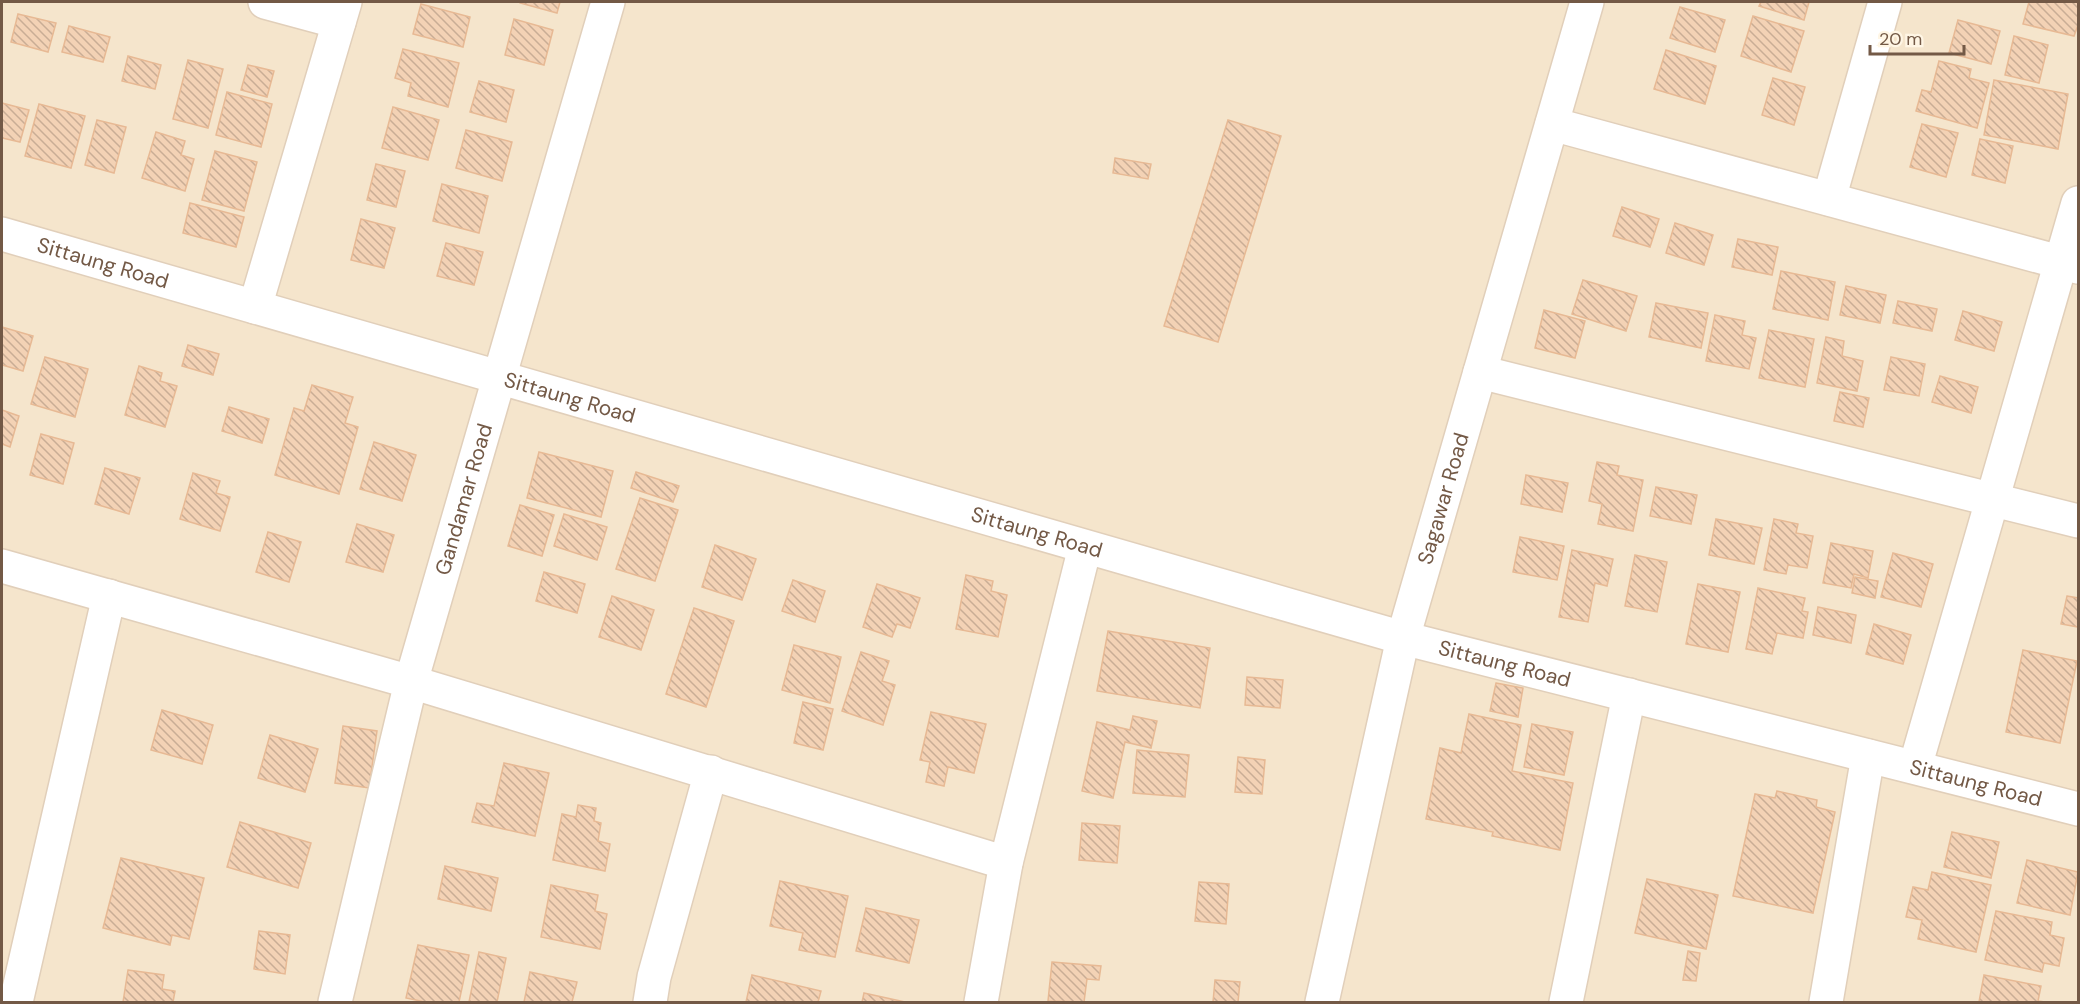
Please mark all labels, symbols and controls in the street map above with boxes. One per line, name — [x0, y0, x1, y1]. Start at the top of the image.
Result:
scale bar — [1870, 18, 1964, 56]
text: 20 m — [1879, 27, 1922, 51]
street label: Sittaung Road — [34, 231, 172, 295]
street label: Sittaung Road — [501, 366, 639, 430]
street label: Gandamar Road — [429, 420, 499, 578]
street label: Sagawar Road — [1411, 429, 1476, 568]
street label: Sittaung Road — [968, 500, 1106, 565]
street label: Sittaung Road — [1436, 634, 1574, 694]
street label: Sittaung Road — [1907, 753, 2045, 813]

